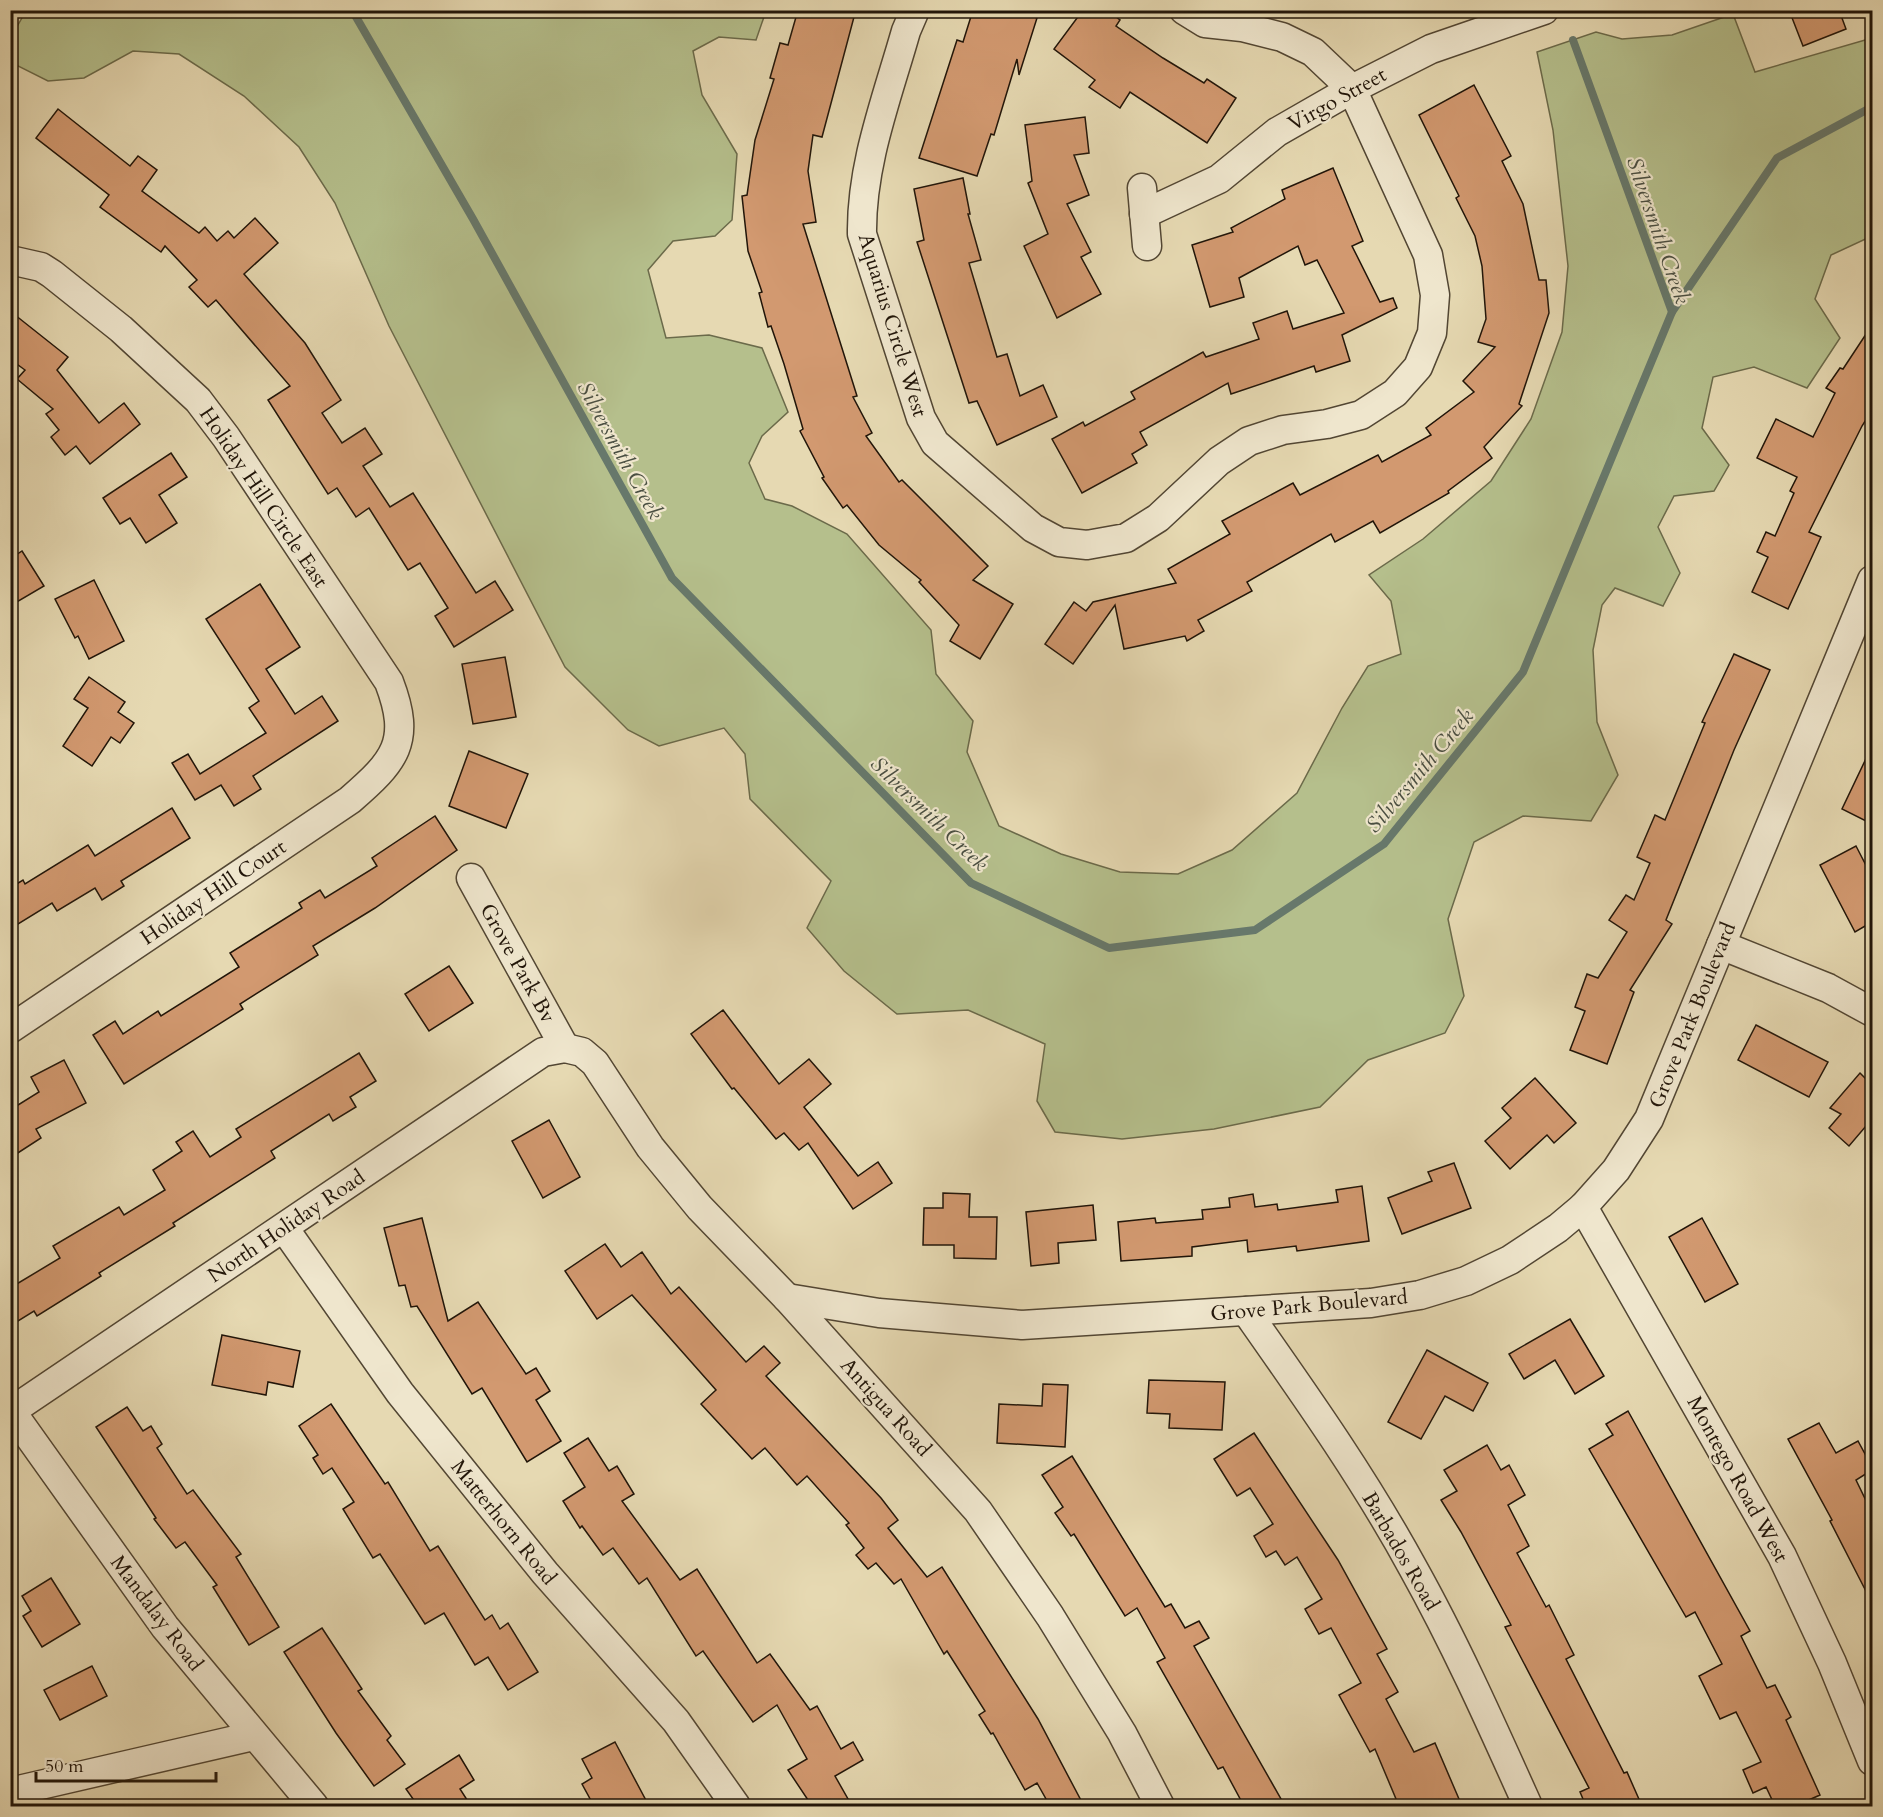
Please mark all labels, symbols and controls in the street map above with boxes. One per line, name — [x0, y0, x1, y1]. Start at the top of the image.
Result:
street label: Virgo Street — [1283, 60, 1392, 138]
water label: Silversmith Creek — [1619, 153, 1697, 308]
street label: Aquarius Circle West — [851, 230, 934, 421]
water label: Silversmith Creek — [570, 376, 671, 525]
street label: Holiday Hill Circle East — [192, 401, 335, 594]
water label: Silversmith Creek — [1359, 702, 1481, 839]
water label: Silversmith Creek — [864, 750, 995, 878]
street label: Holiday Hill Court — [135, 833, 292, 952]
street label: Grove Park Bv — [473, 898, 563, 1028]
street label: Grove Park Boulevard — [1642, 918, 1743, 1112]
street label: North Holiday Road — [202, 1163, 371, 1290]
street label: Grove Park Boulevard — [1209, 1282, 1409, 1329]
street label: Antigua Road — [834, 1352, 938, 1463]
street label: Montego Road West — [1680, 1391, 1796, 1568]
street label: Matterhorn Road — [444, 1454, 563, 1591]
street label: Barbados Road — [1355, 1487, 1446, 1616]
street label: Mandalay Road — [103, 1549, 210, 1677]
scale bar — [36, 1745, 216, 1783]
text: 50 m — [45, 1754, 84, 1779]

